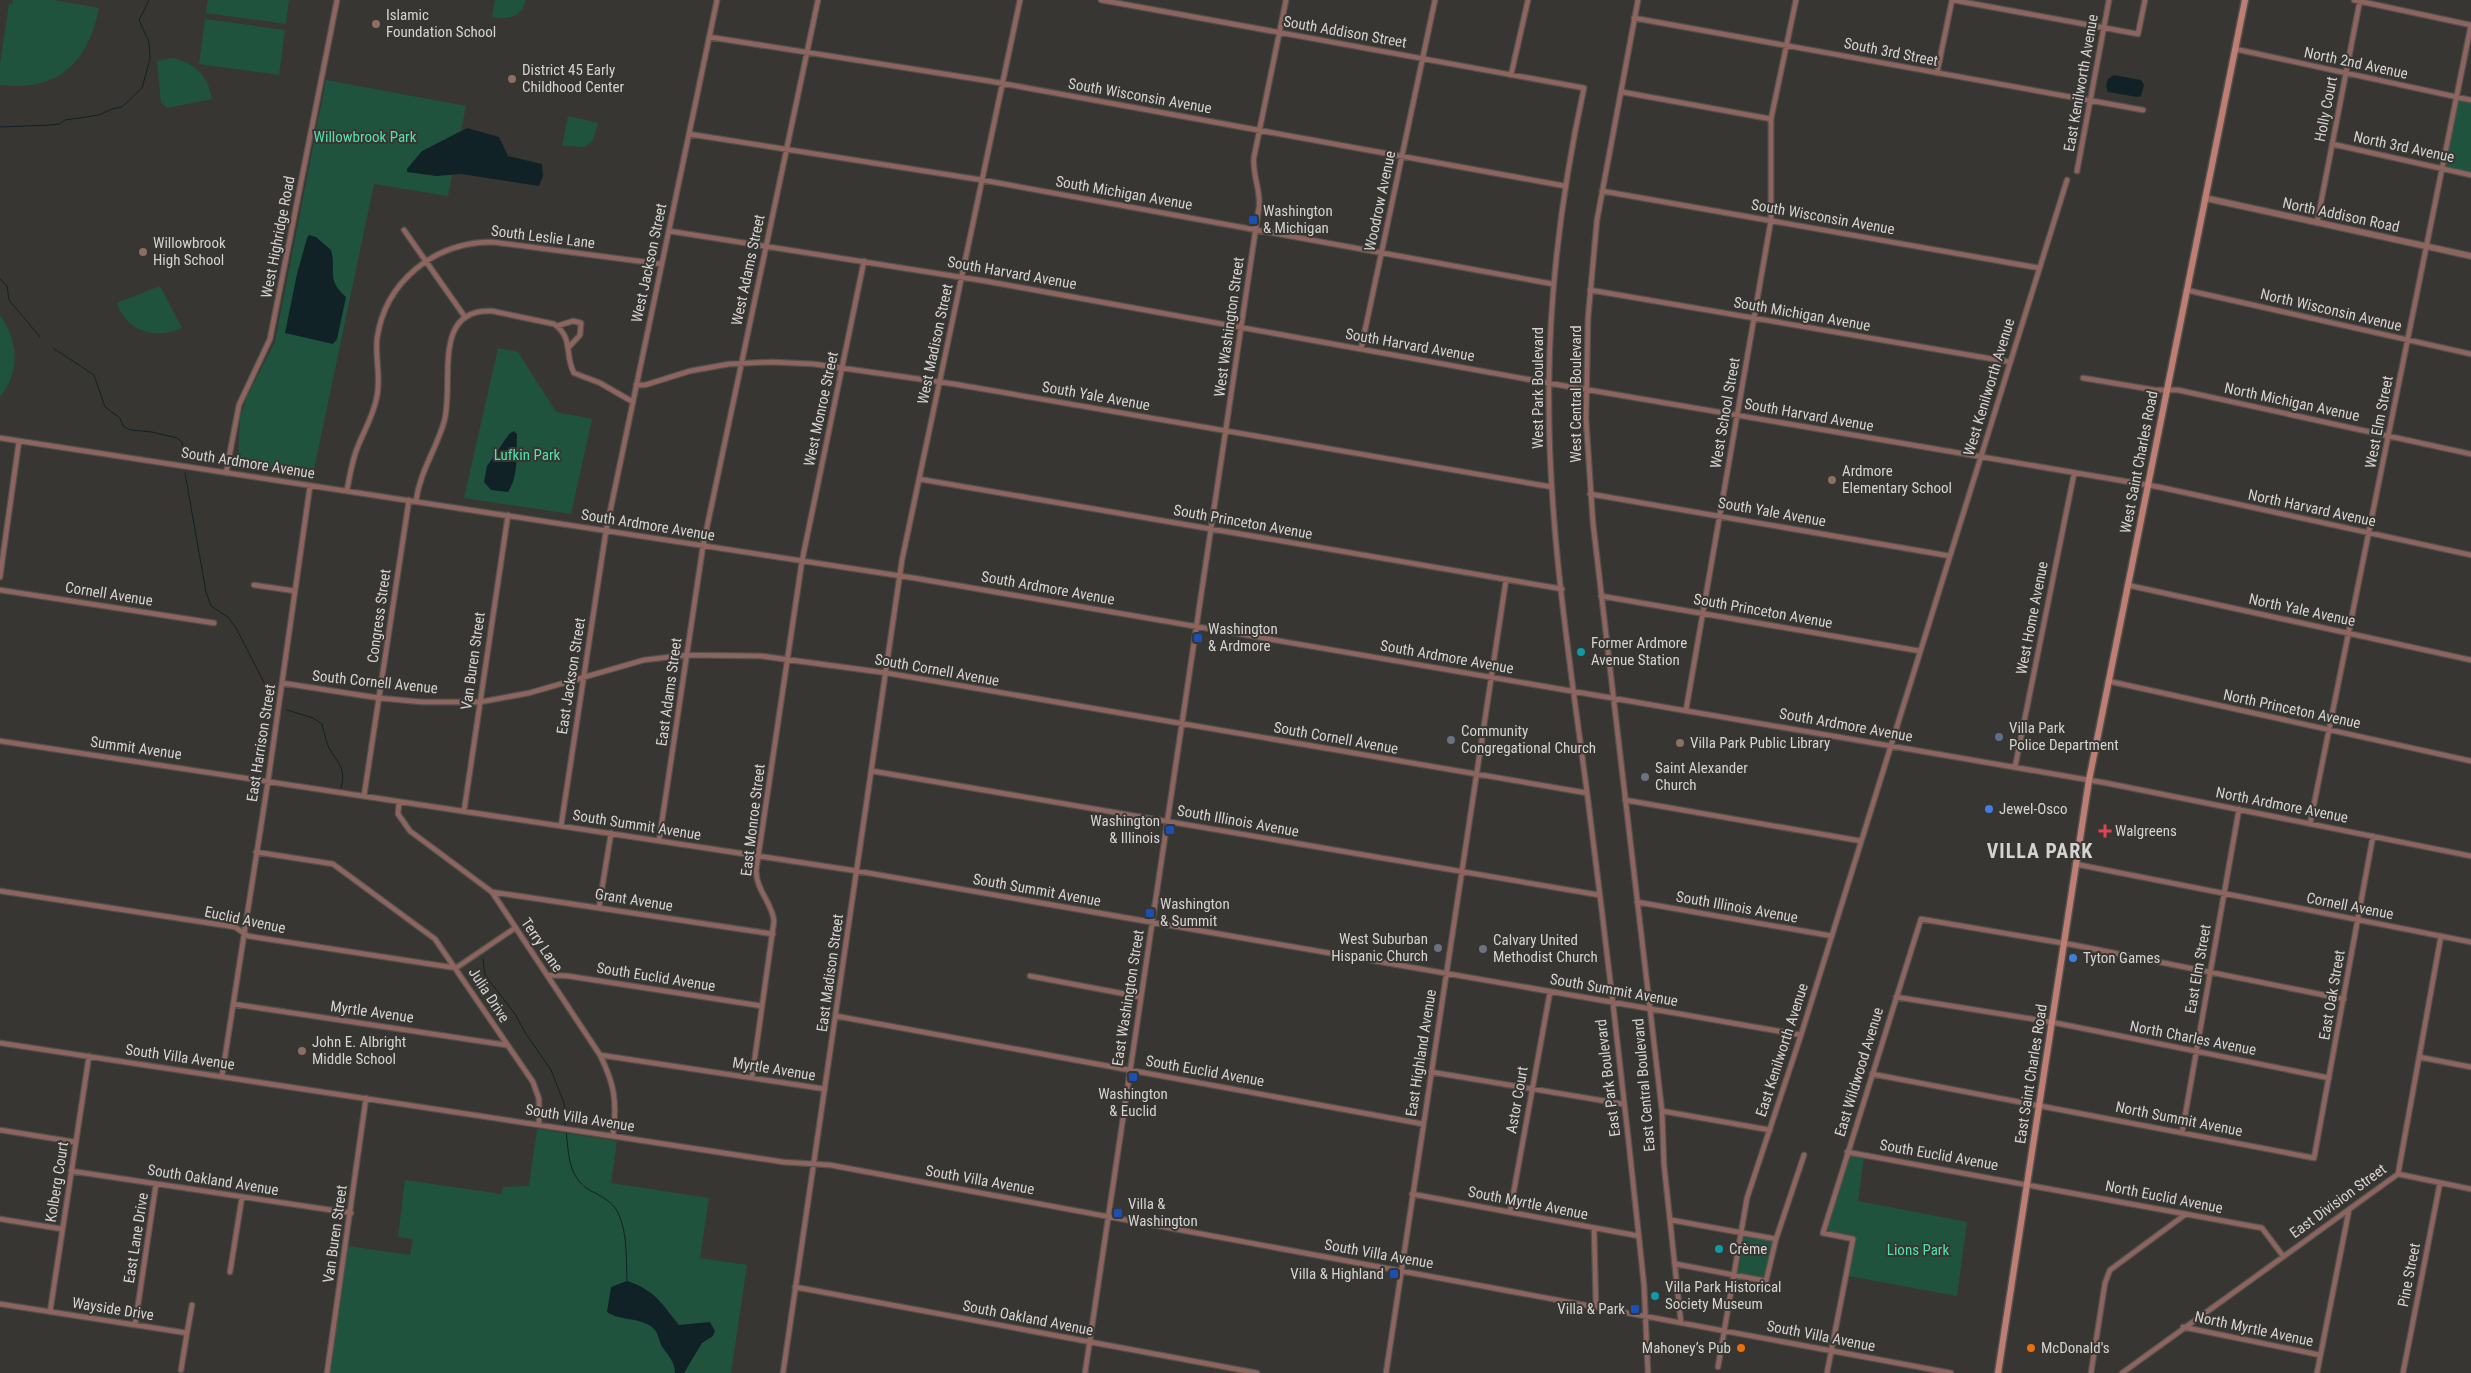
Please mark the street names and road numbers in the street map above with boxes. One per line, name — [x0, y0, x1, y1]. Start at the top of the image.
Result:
street label: South Addison Street — [1282, 12, 1408, 52]
street label: East Kenilworth Avenue — [2060, 13, 2102, 153]
street label: South 3rd Street — [1842, 34, 1940, 70]
street label: North 2nd Avenue — [2302, 43, 2410, 83]
street label: South Wisconsin Avenue — [1067, 75, 1213, 117]
street label: Holly Court — [2311, 75, 2341, 143]
street label: North 3rd Avenue — [2352, 128, 2456, 166]
street label: Woodrow Avenue — [1361, 149, 1399, 253]
street label: South Michigan Avenue — [1054, 172, 1194, 214]
street label: West Highridge Road — [257, 175, 299, 299]
street label: North Addison Road — [2281, 194, 2401, 236]
street label: South Wisconsin Avenue — [1750, 196, 1896, 238]
street label: West Jackson Street — [628, 202, 670, 324]
street label: West Adams Street — [727, 213, 769, 327]
street label: South Leslie Lane — [490, 222, 596, 252]
street label: South Harvard Avenue — [946, 253, 1078, 293]
street label: West Washington Street — [1210, 256, 1248, 398]
street label: West Madison Street — [913, 282, 957, 406]
street label: North Wisconsin Avenue — [2259, 285, 2403, 335]
street label: South Michigan Avenue — [1732, 293, 1872, 335]
street label: West Kenilworth Avenue — [1960, 316, 2018, 458]
street label: South Harvard Avenue — [1344, 325, 1476, 365]
street label: West Central Boulevard — [1567, 325, 1585, 463]
street label: West Park Boulevard — [1529, 327, 1547, 449]
street label: West Monroe Street — [800, 350, 842, 468]
street label: West School Street — [1706, 356, 1744, 470]
street label: West Elm Street — [2361, 374, 2397, 470]
street label: South Yale Avenue — [1041, 378, 1151, 414]
street label: North Michigan Avenue — [2223, 379, 2361, 425]
street label: West Saint Charles Road — [2116, 389, 2162, 535]
street label: South Harvard Avenue — [1743, 395, 1875, 435]
street label: South Ardmore Avenue — [180, 444, 316, 482]
street label: North Harvard Avenue — [2247, 486, 2377, 530]
street label: South Yale Avenue — [1717, 494, 1827, 530]
street label: South Princeton Avenue — [1172, 501, 1314, 543]
street label: South Ardmore Avenue — [580, 506, 716, 544]
street label: West Home Avenue — [2012, 560, 2052, 676]
street label: South Ardmore Avenue — [980, 567, 1116, 609]
street label: Congress Street — [364, 568, 394, 664]
street label: Cornell Avenue — [64, 578, 154, 610]
street label: South Princeton Avenue — [1692, 590, 1834, 632]
street label: North Yale Avenue — [2247, 590, 2357, 630]
street label: Van Buren Street — [457, 611, 489, 711]
street label: East Jackson Street — [553, 616, 589, 736]
street label: South Ardmore Avenue — [1379, 636, 1515, 678]
street label: East Adams Street — [652, 637, 686, 747]
street label: South Cornell Avenue — [873, 650, 1001, 690]
street label: South Cornell Avenue — [311, 666, 439, 698]
street label: East Harrison Street — [243, 683, 279, 803]
street label: North Princeton Avenue — [2222, 686, 2362, 732]
street label: South Ardmore Avenue — [1778, 704, 1914, 746]
street label: South Cornell Avenue — [1272, 718, 1400, 758]
street label: Summit Avenue — [89, 733, 183, 763]
street label: East Monroe Street — [737, 763, 769, 877]
street label: North Ardmore Avenue — [2214, 783, 2350, 827]
street label: South Illinois Avenue — [1176, 801, 1300, 841]
street label: South Summit Avenue — [571, 806, 703, 844]
street label: South Summit Avenue — [972, 870, 1102, 910]
street label: Grant Avenue — [594, 885, 674, 915]
street label: South Illinois Avenue — [1675, 887, 1799, 927]
street label: Cornell Avenue — [2305, 889, 2395, 923]
street label: Euclid Avenue — [203, 903, 287, 937]
street label: East Madison Street — [813, 913, 847, 1033]
street label: Terry Lane — [517, 914, 567, 976]
street label: East Elm Street — [2181, 923, 2215, 1015]
street label: East Washington Street — [1108, 929, 1148, 1067]
street label: East Oak Street — [2315, 949, 2349, 1041]
street label: South Euclid Avenue — [595, 959, 717, 995]
street label: Julia Drive — [465, 964, 513, 1026]
street label: South Summit Avenue — [1549, 970, 1679, 1010]
street label: East Kenilworth Avenue — [1752, 981, 1812, 1119]
street label: East Highland Avenue — [1402, 988, 1440, 1118]
street label: Myrtle Avenue — [329, 997, 415, 1027]
street label: East Saint Charles Road — [2011, 1003, 2051, 1145]
street label: East Wildwood Avenue — [1831, 1005, 1887, 1139]
street label: North Charles Avenue — [2128, 1017, 2258, 1059]
street label: East Park Boulevard — [1592, 1018, 1624, 1138]
street label: East Central Boulevard — [1629, 1018, 1659, 1152]
street label: South Villa Avenue — [124, 1040, 236, 1074]
street label: South Euclid Avenue — [1144, 1052, 1266, 1090]
street label: Myrtle Avenue — [731, 1054, 817, 1084]
street label: Astor Court — [1502, 1065, 1532, 1135]
street label: North Summit Avenue — [2114, 1098, 2244, 1140]
street label: South Villa Avenue — [524, 1100, 636, 1136]
street label: South Euclid Avenue — [1878, 1136, 2000, 1174]
street label: Kolberg Court — [42, 1140, 72, 1224]
street label: East Division Street — [2286, 1160, 2390, 1242]
street label: South Oakland Avenue — [146, 1161, 280, 1199]
street label: South Villa Avenue — [924, 1162, 1036, 1198]
street label: North Euclid Avenue — [2104, 1177, 2224, 1217]
street label: South Myrtle Avenue — [1467, 1183, 1589, 1223]
street label: Van Buren Street — [319, 1184, 351, 1284]
street label: East Lane Drive — [120, 1191, 152, 1285]
street label: South Villa Avenue — [1323, 1236, 1435, 1272]
street label: Pine Street — [2394, 1242, 2424, 1308]
street label: Wayside Drive — [71, 1294, 155, 1324]
street label: South Oakland Avenue — [961, 1297, 1095, 1339]
street label: North Myrtle Avenue — [2193, 1308, 2315, 1350]
street label: South Villa Avenue — [1765, 1317, 1877, 1355]

